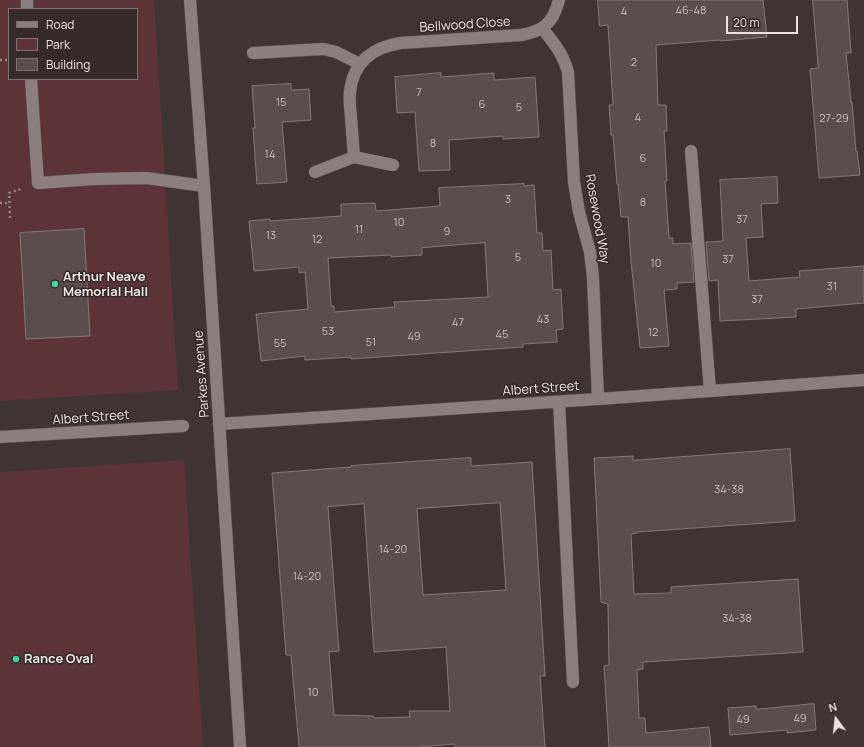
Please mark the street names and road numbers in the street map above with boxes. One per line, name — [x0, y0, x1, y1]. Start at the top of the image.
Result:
street label: Bellwood Close — [419, 14, 511, 36]
street label: Rosewood Way — [581, 173, 613, 265]
street label: Parkes Avenue — [191, 330, 213, 418]
street label: Albert Street — [502, 379, 580, 399]
street label: Albert Street — [52, 408, 130, 428]

